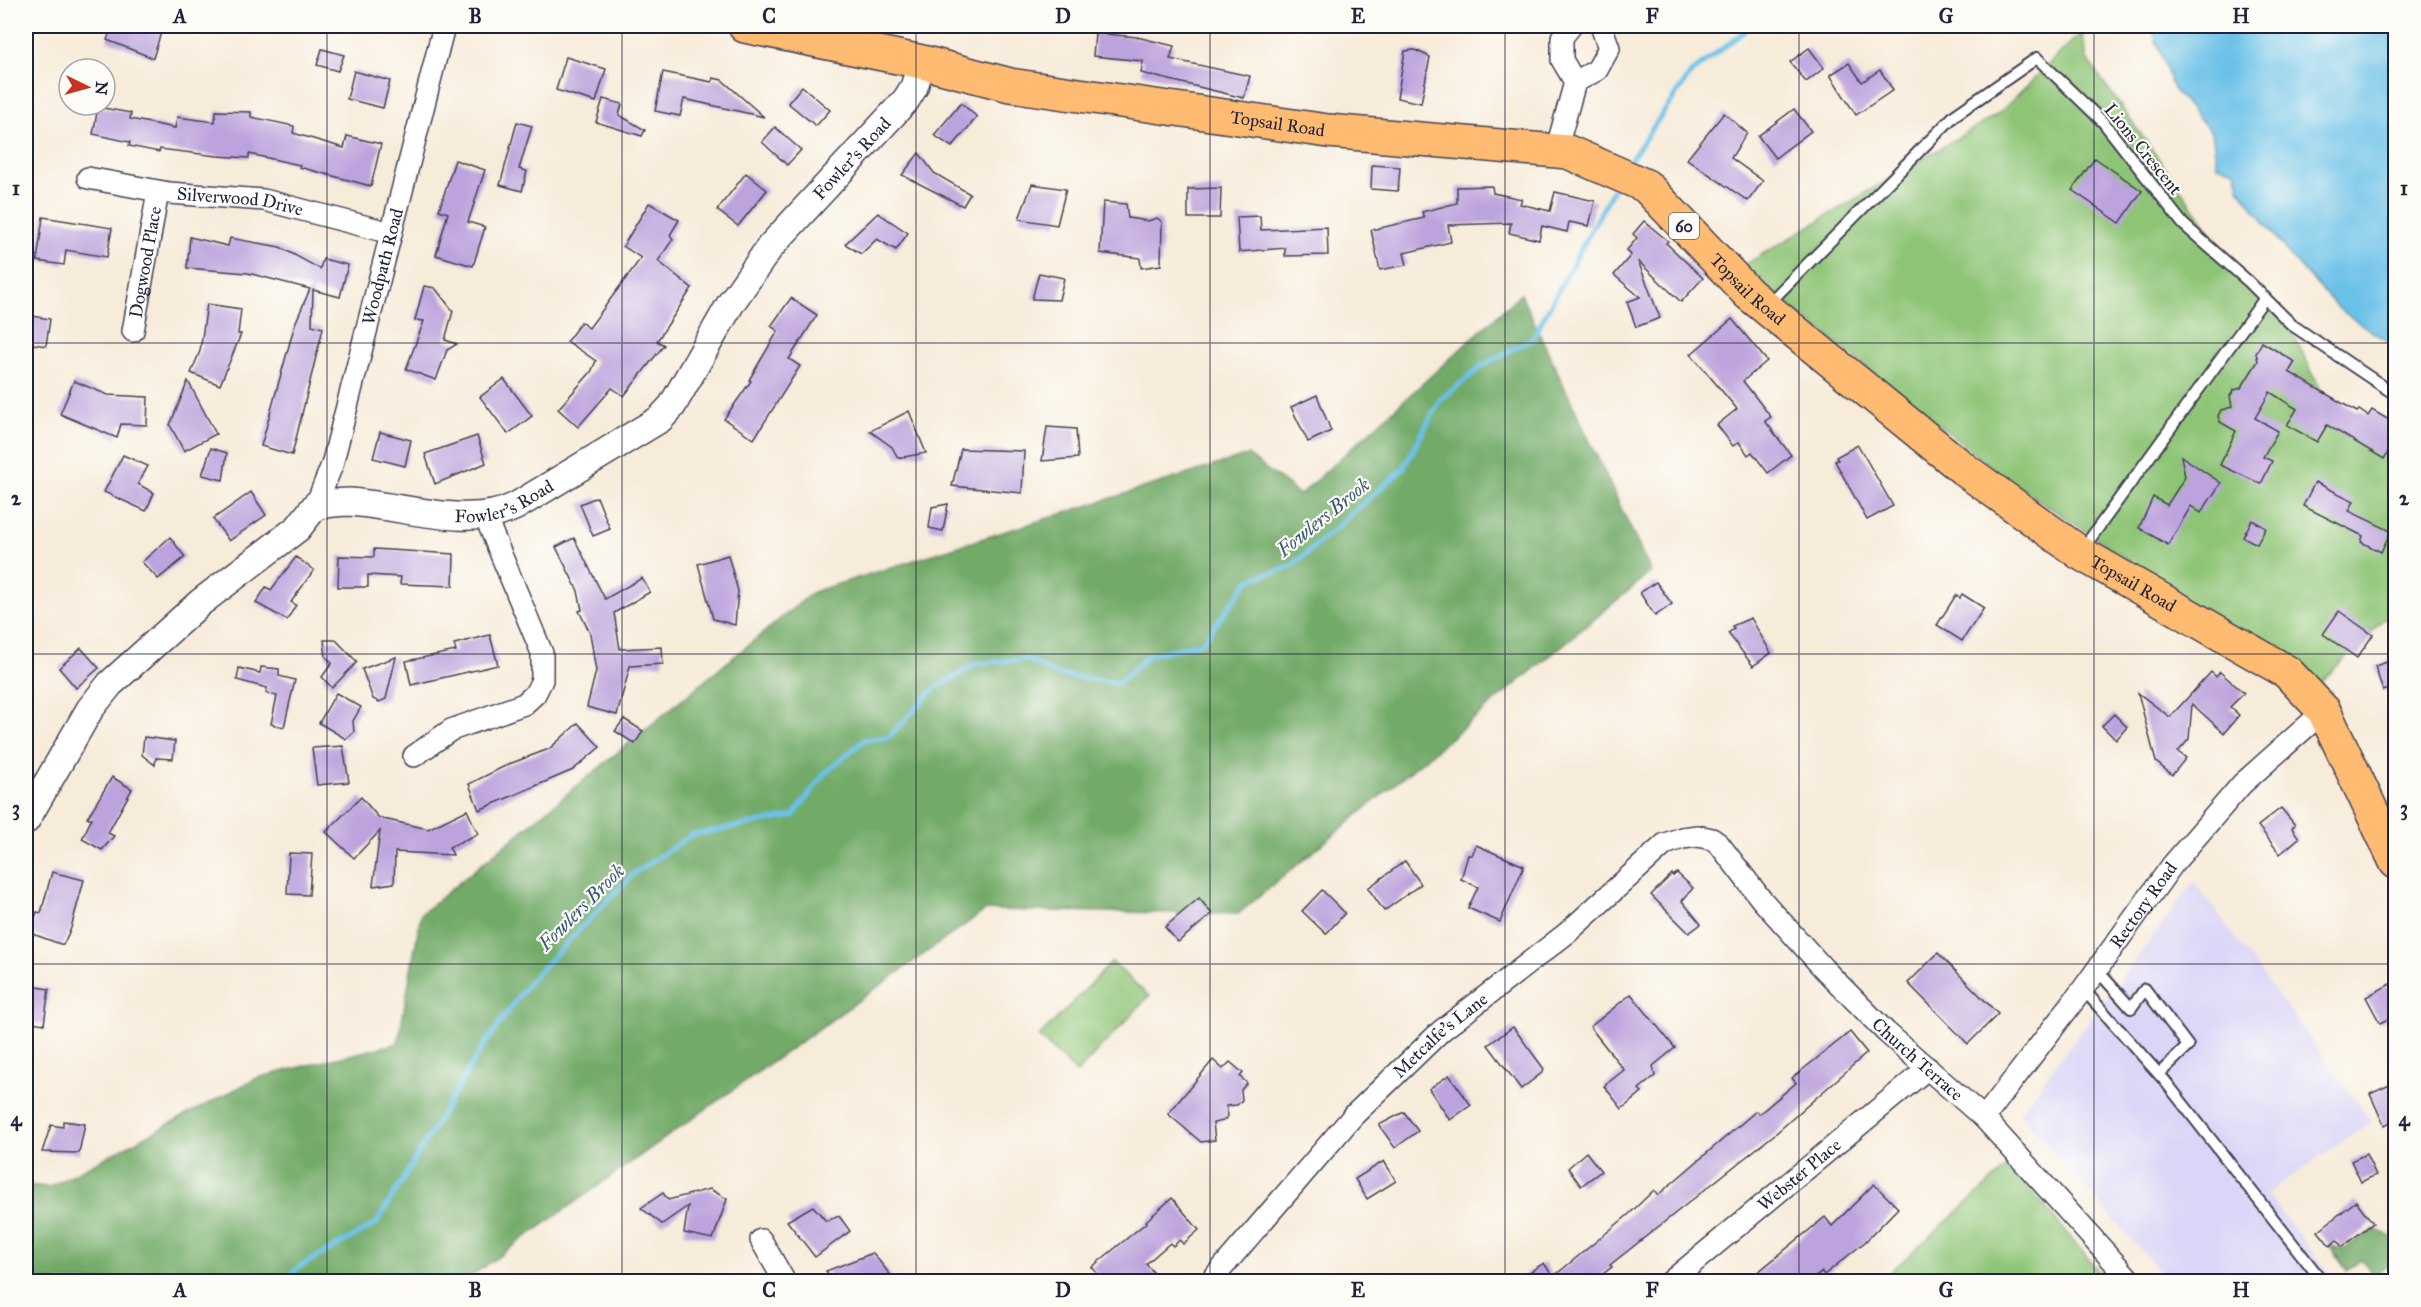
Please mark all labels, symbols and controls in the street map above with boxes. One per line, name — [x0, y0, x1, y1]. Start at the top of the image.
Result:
text: A — [171, 4, 187, 28]
text: B — [468, 4, 482, 28]
text: C — [762, 4, 776, 28]
text: D — [1055, 4, 1071, 28]
text: E — [1351, 4, 1366, 28]
text: F — [1645, 4, 1659, 28]
text: G — [1939, 4, 1954, 28]
text: H — [2232, 4, 2250, 28]
north arrow — [57, 57, 117, 117]
text: N — [91, 81, 112, 96]
street label: Lions Crescent — [2099, 99, 2187, 200]
street label: Topsail Road — [1229, 106, 1326, 141]
street label: Fowler's Road — [808, 113, 896, 204]
text: 1 — [12, 176, 20, 200]
text: 1 — [2400, 176, 2408, 200]
street label: Silverwood Drive — [176, 183, 306, 221]
street label: Dogwood Place — [125, 205, 166, 320]
street label: Woodpath Road — [357, 206, 408, 327]
road number: 60 — [1669, 213, 1699, 239]
street label: Topsail Road — [1705, 249, 1790, 330]
water label: Fowlers Brook — [1271, 472, 1374, 562]
street label: Fowler's Road — [454, 475, 557, 527]
text: 2 — [11, 486, 22, 510]
text: 2 — [2399, 486, 2410, 510]
street label: Topsail Road — [2086, 550, 2180, 617]
text: 3 — [12, 796, 20, 821]
text: 3 — [2400, 796, 2408, 821]
street label: Rectory Road — [2105, 858, 2182, 952]
water label: Fowlers Brook — [532, 859, 629, 956]
street label: Metcalfe's Lane — [1388, 988, 1492, 1083]
street label: Church Terrace — [1867, 1013, 1968, 1106]
text: 4 — [10, 1107, 22, 1132]
text: 4 — [2398, 1107, 2410, 1132]
street label: Webster Place — [1753, 1134, 1845, 1216]
text: A — [171, 1278, 187, 1302]
text: B — [468, 1278, 482, 1302]
text: C — [762, 1278, 776, 1302]
text: D — [1055, 1278, 1071, 1302]
text: E — [1351, 1278, 1366, 1302]
text: F — [1645, 1278, 1659, 1302]
text: G — [1939, 1278, 1954, 1302]
text: H — [2232, 1278, 2250, 1302]

